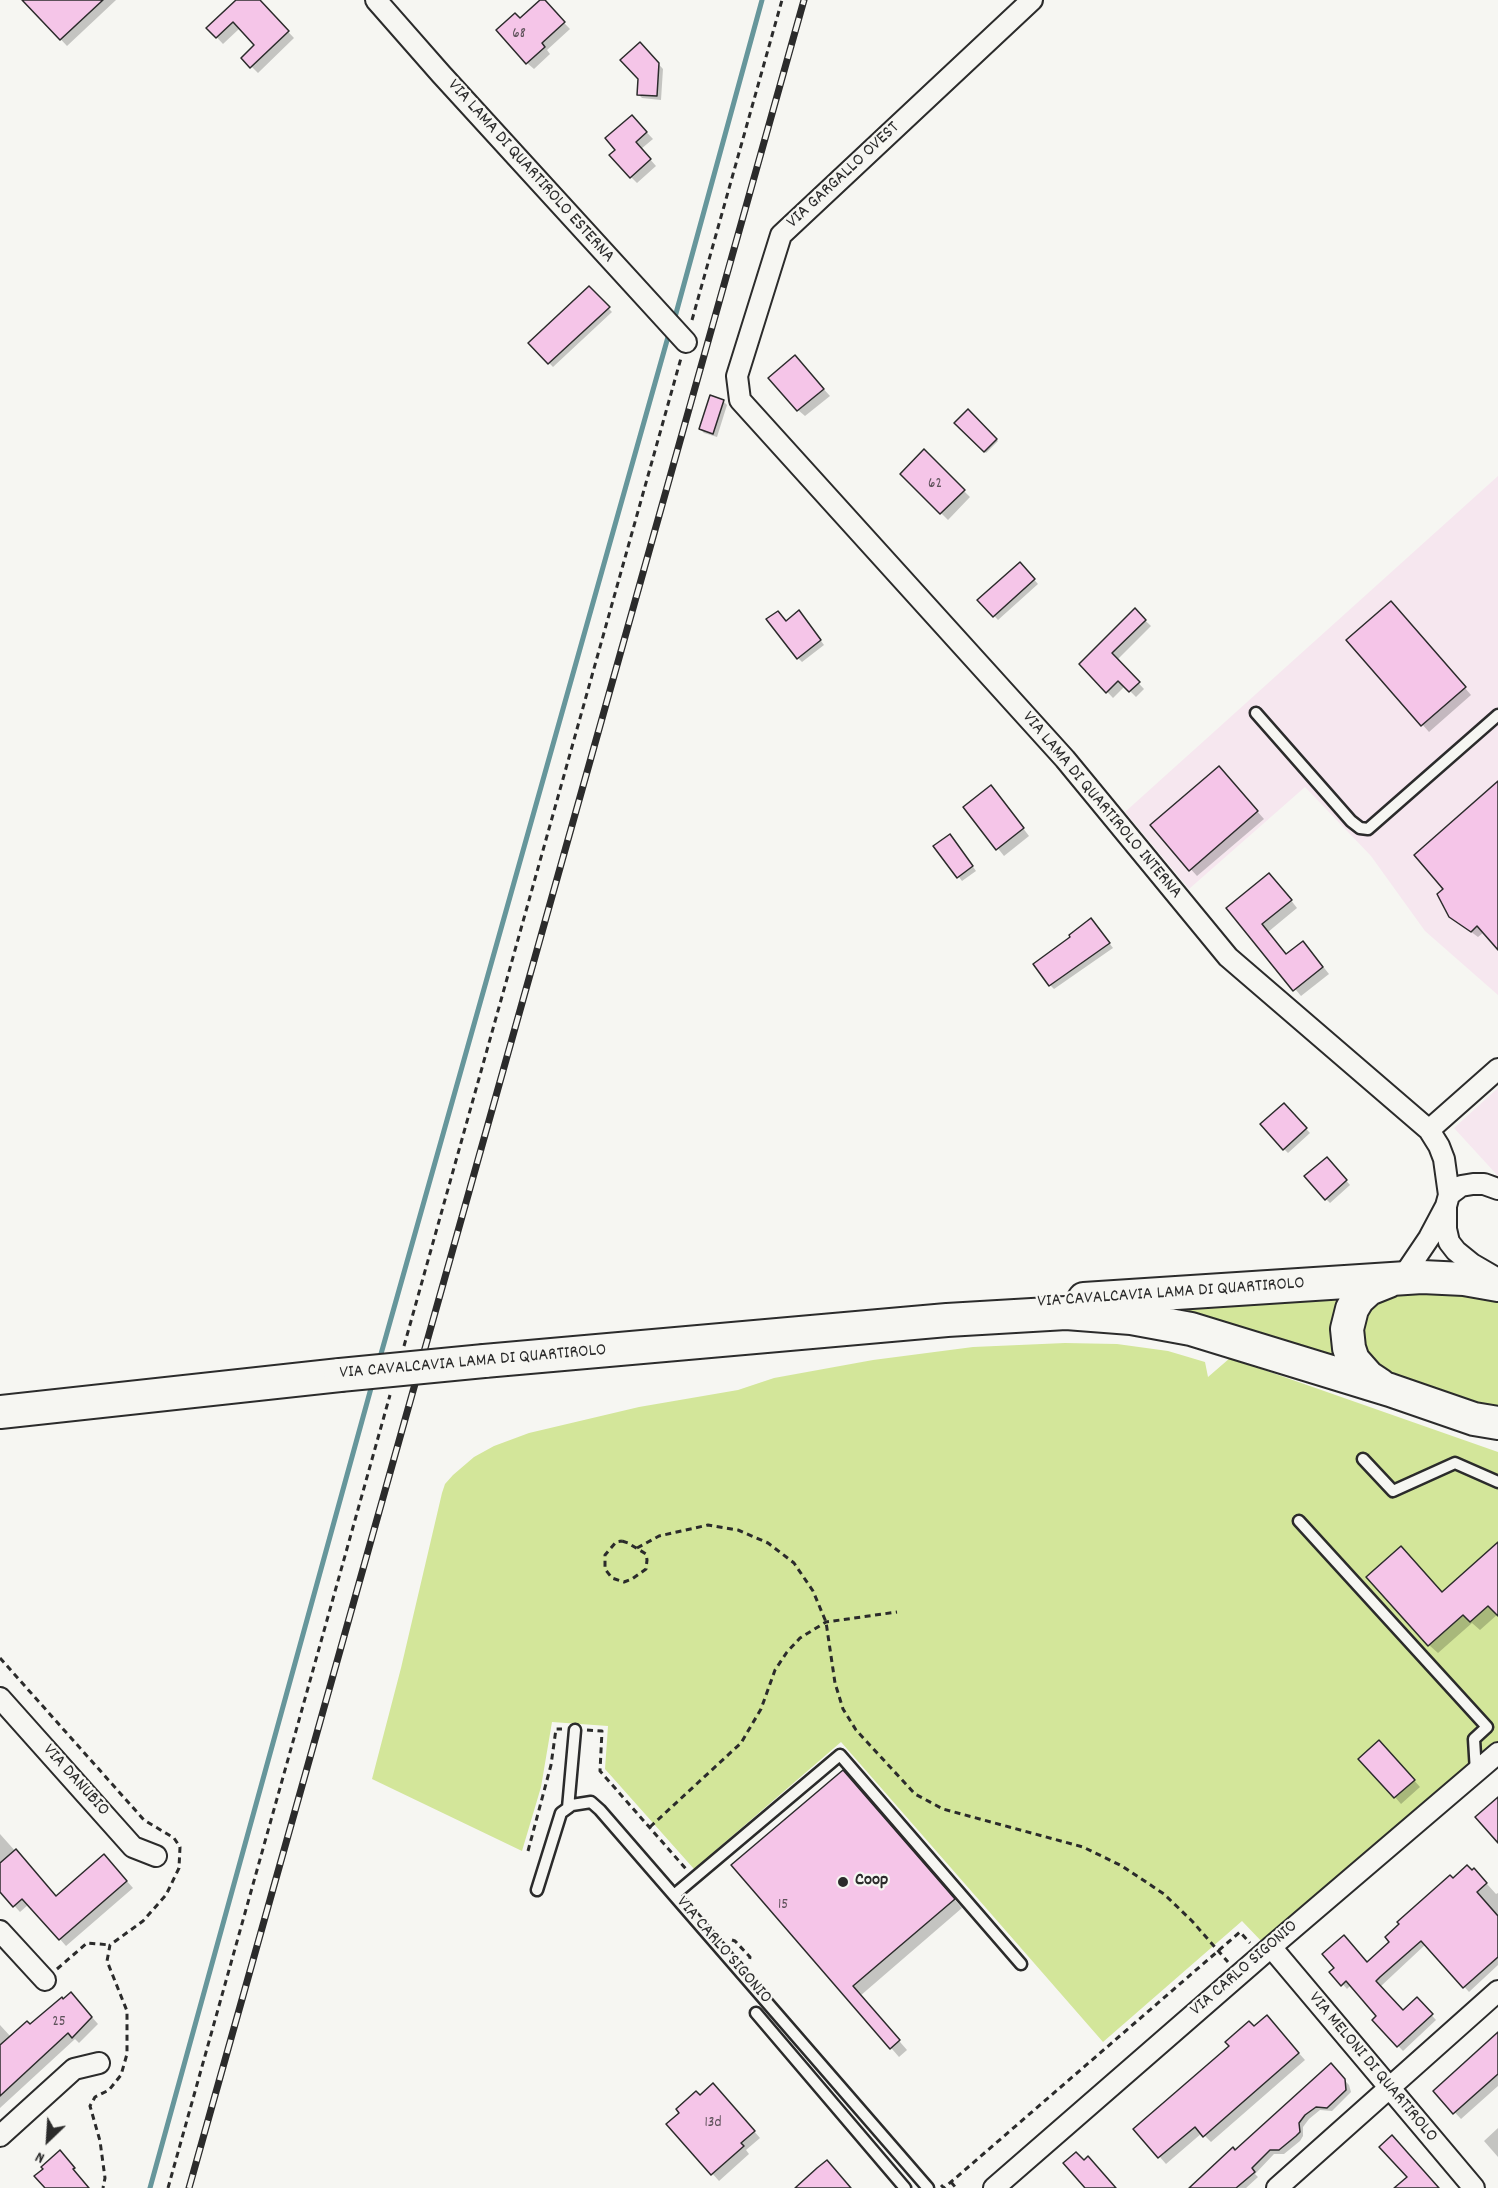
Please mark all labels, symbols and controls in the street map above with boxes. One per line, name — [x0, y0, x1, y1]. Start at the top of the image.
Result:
house number: 68 — [512, 26, 526, 44]
street label: VIA LAMA DI QUARTIROLO ESTERNA — [442, 76, 618, 268]
street label: VIA GARGALLO OVEST — [783, 118, 905, 234]
house number: 62 — [928, 476, 942, 494]
street label: VIA LAMA DI QUARTIROLO INTERNA — [1016, 708, 1186, 904]
street label: VIA CAVALCAVIA LAMA DI QUARTIROLO — [1037, 1274, 1305, 1314]
street label: VIA CAVALCAVIA LAMA DI QUARTIROLO — [339, 1341, 607, 1385]
street label: VIA DANUBIO — [37, 1741, 113, 1821]
place label: Coop — [855, 1871, 888, 1893]
marker: Coop — [836, 1875, 850, 1889]
street label: VIA CARLO SIGONIO — [670, 1893, 776, 2009]
house number: 15 — [778, 1897, 788, 1915]
street label: VIA CARLO SIGONIO — [1187, 1916, 1303, 2022]
street label: VIA MELONI DI QUARTIROLO — [1303, 1988, 1441, 2148]
house number: 25 — [52, 2014, 66, 2032]
north arrow — [18, 2110, 78, 2170]
house number: 13d — [705, 2115, 721, 2133]
text: N — [32, 2145, 49, 2169]

